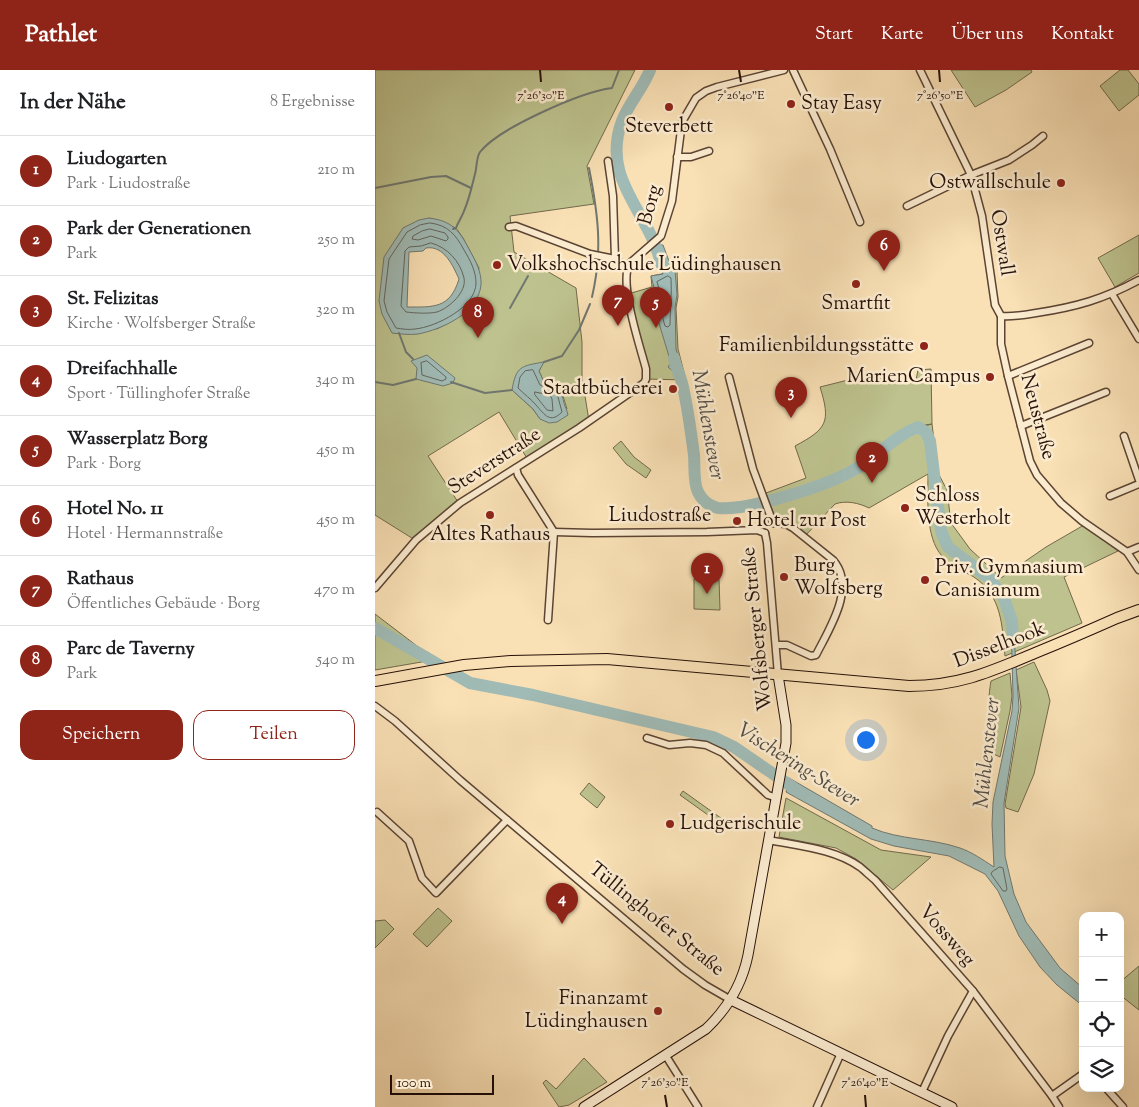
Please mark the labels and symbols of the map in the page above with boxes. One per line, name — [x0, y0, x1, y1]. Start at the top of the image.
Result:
text: 7°26'30"E — [518, 87, 565, 105]
text: 7°26'40"E — [718, 87, 765, 105]
text: 7°26'50"E — [917, 87, 964, 105]
place label: Stay Easy — [801, 90, 882, 119]
marker: Stay Easy — [785, 98, 797, 110]
marker: Steverbett — [663, 101, 675, 113]
place label: Steverbett — [625, 113, 713, 142]
place label: Ostwallschule — [929, 169, 1051, 198]
marker: Ostwallschule — [1055, 177, 1067, 189]
street label: Borg — [632, 181, 670, 228]
street label: Ostwall — [981, 208, 1021, 279]
pin: 6 — [868, 230, 900, 271]
place label: Volkshochschule Lüdinghausen — [507, 251, 782, 280]
marker: Volkshochschule Lüdinghausen — [491, 259, 503, 271]
marker: Smartfit — [850, 278, 862, 290]
pin: 7 — [602, 285, 634, 326]
pin: 5 — [640, 287, 672, 328]
place label: Smartfit — [821, 290, 891, 319]
pin: 8 — [462, 297, 494, 338]
place label: Familienbildungsstätte — [719, 332, 914, 361]
marker: Familienbildungsstätte — [918, 340, 930, 352]
place label: MarienCampus — [847, 363, 980, 392]
water label: Mühlenstever — [683, 368, 732, 483]
marker: MarienCampus — [984, 371, 996, 383]
street label: Neustraße — [1012, 371, 1062, 463]
place label: Stadtbücherei — [543, 375, 663, 404]
pin: 3 — [775, 377, 807, 418]
marker: Stadtbücherei — [667, 383, 679, 395]
street label: Steverstraße — [443, 421, 547, 503]
pin: 2 — [856, 442, 888, 483]
place label: Schloss Westerholt — [915, 482, 1011, 534]
street label: Liudostraße — [609, 502, 711, 531]
marker: Schloss Westerholt — [899, 502, 911, 514]
place label: Hotel zur Post — [747, 507, 867, 536]
marker: Altes Rathaus — [484, 509, 496, 521]
marker: Hotel zur Post — [731, 515, 743, 527]
place label: Altes Rathaus — [430, 521, 550, 550]
street label: Wolfsberger Straße — [735, 545, 781, 713]
place label: Burg Wolfsberg — [794, 552, 883, 604]
pin: 1 — [691, 553, 723, 594]
place label: Priv. Gymnasium Canisianum — [935, 554, 1084, 606]
marker: Burg Wolfsberg — [778, 571, 790, 583]
marker: Priv. Gymnasium Canisianum — [919, 574, 931, 586]
street label: Disselhook — [950, 615, 1050, 677]
water label: Mühlenstever — [967, 695, 1009, 810]
water label: Vischering-Stever — [731, 716, 866, 816]
your location — [853, 727, 879, 753]
place label: Ludgerischule — [680, 810, 801, 839]
marker: Ludgerischule — [664, 818, 676, 830]
street label: Tüllinghofer Straße — [582, 856, 730, 984]
pin: 4 — [546, 883, 578, 924]
street label: Vossweg — [911, 898, 981, 974]
place label: Finanzamt Lüdinghausen — [525, 985, 648, 1037]
marker: Finanzamt Lüdinghausen — [652, 1005, 664, 1017]
scale bar — [390, 1072, 494, 1095]
text: 7°26'30"E — [642, 1074, 689, 1092]
text: 7°26'40"E — [842, 1074, 889, 1092]

